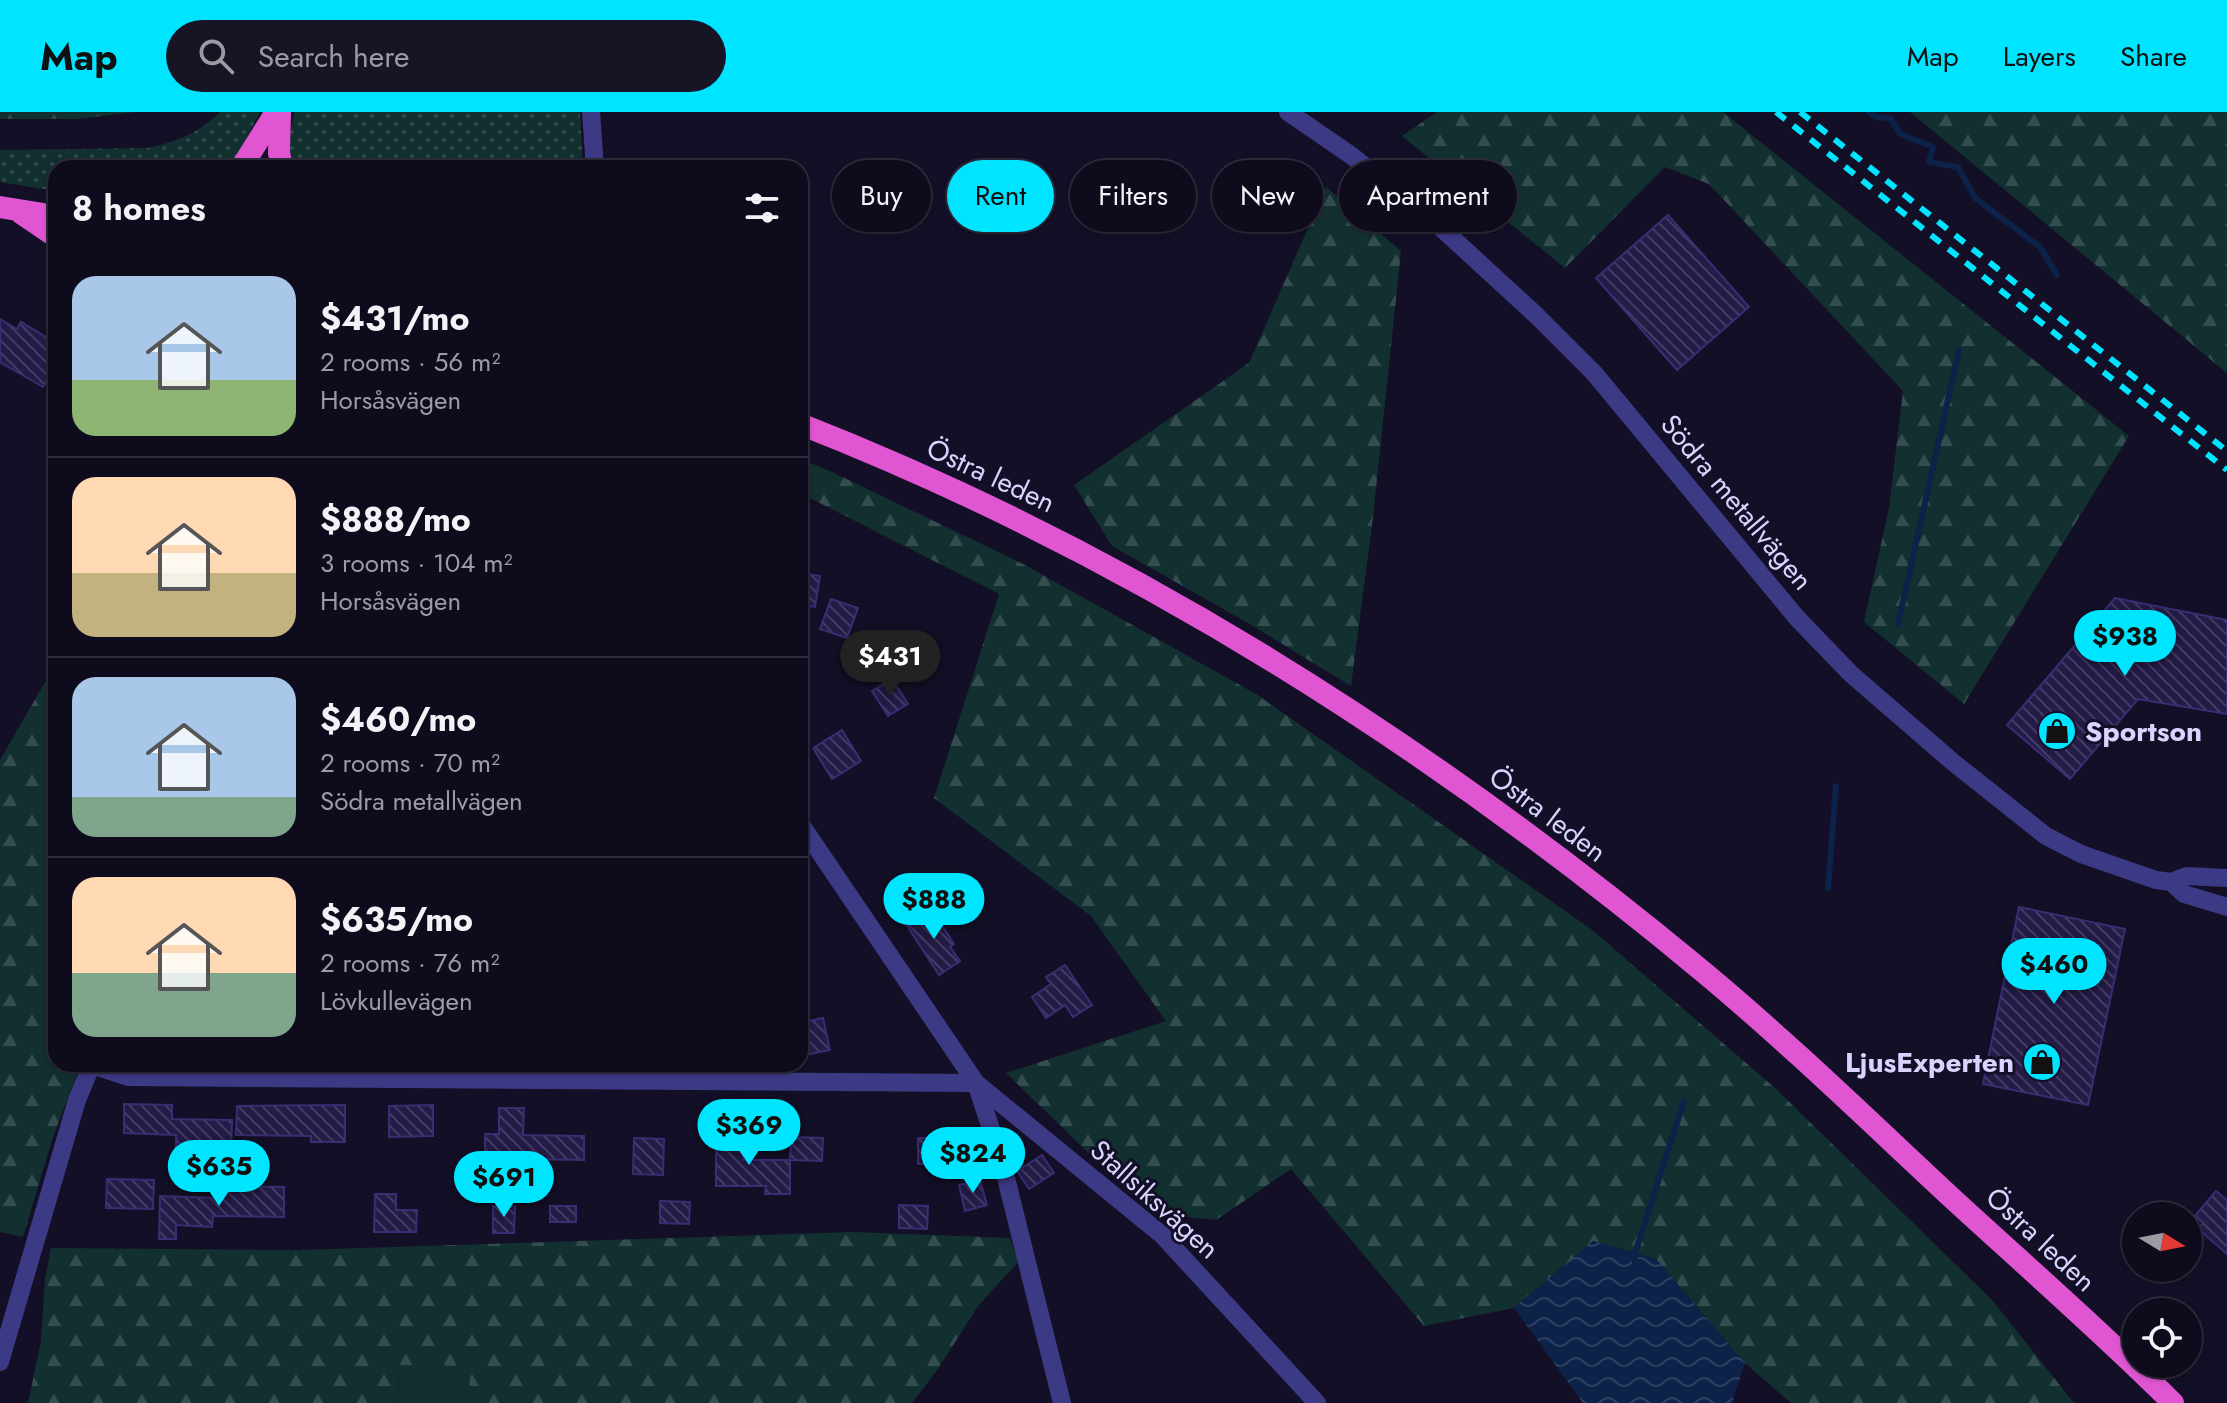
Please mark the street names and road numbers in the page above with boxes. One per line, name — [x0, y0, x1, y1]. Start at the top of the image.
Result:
street label: Södra metallvägen — [1651, 406, 1823, 599]
street label: Östra leden — [920, 428, 1062, 523]
street label: Östra leden — [1480, 757, 1615, 872]
street label: Stallsiksvägen — [1081, 1130, 1228, 1269]
street label: Östra leden — [1976, 1177, 2105, 1301]

